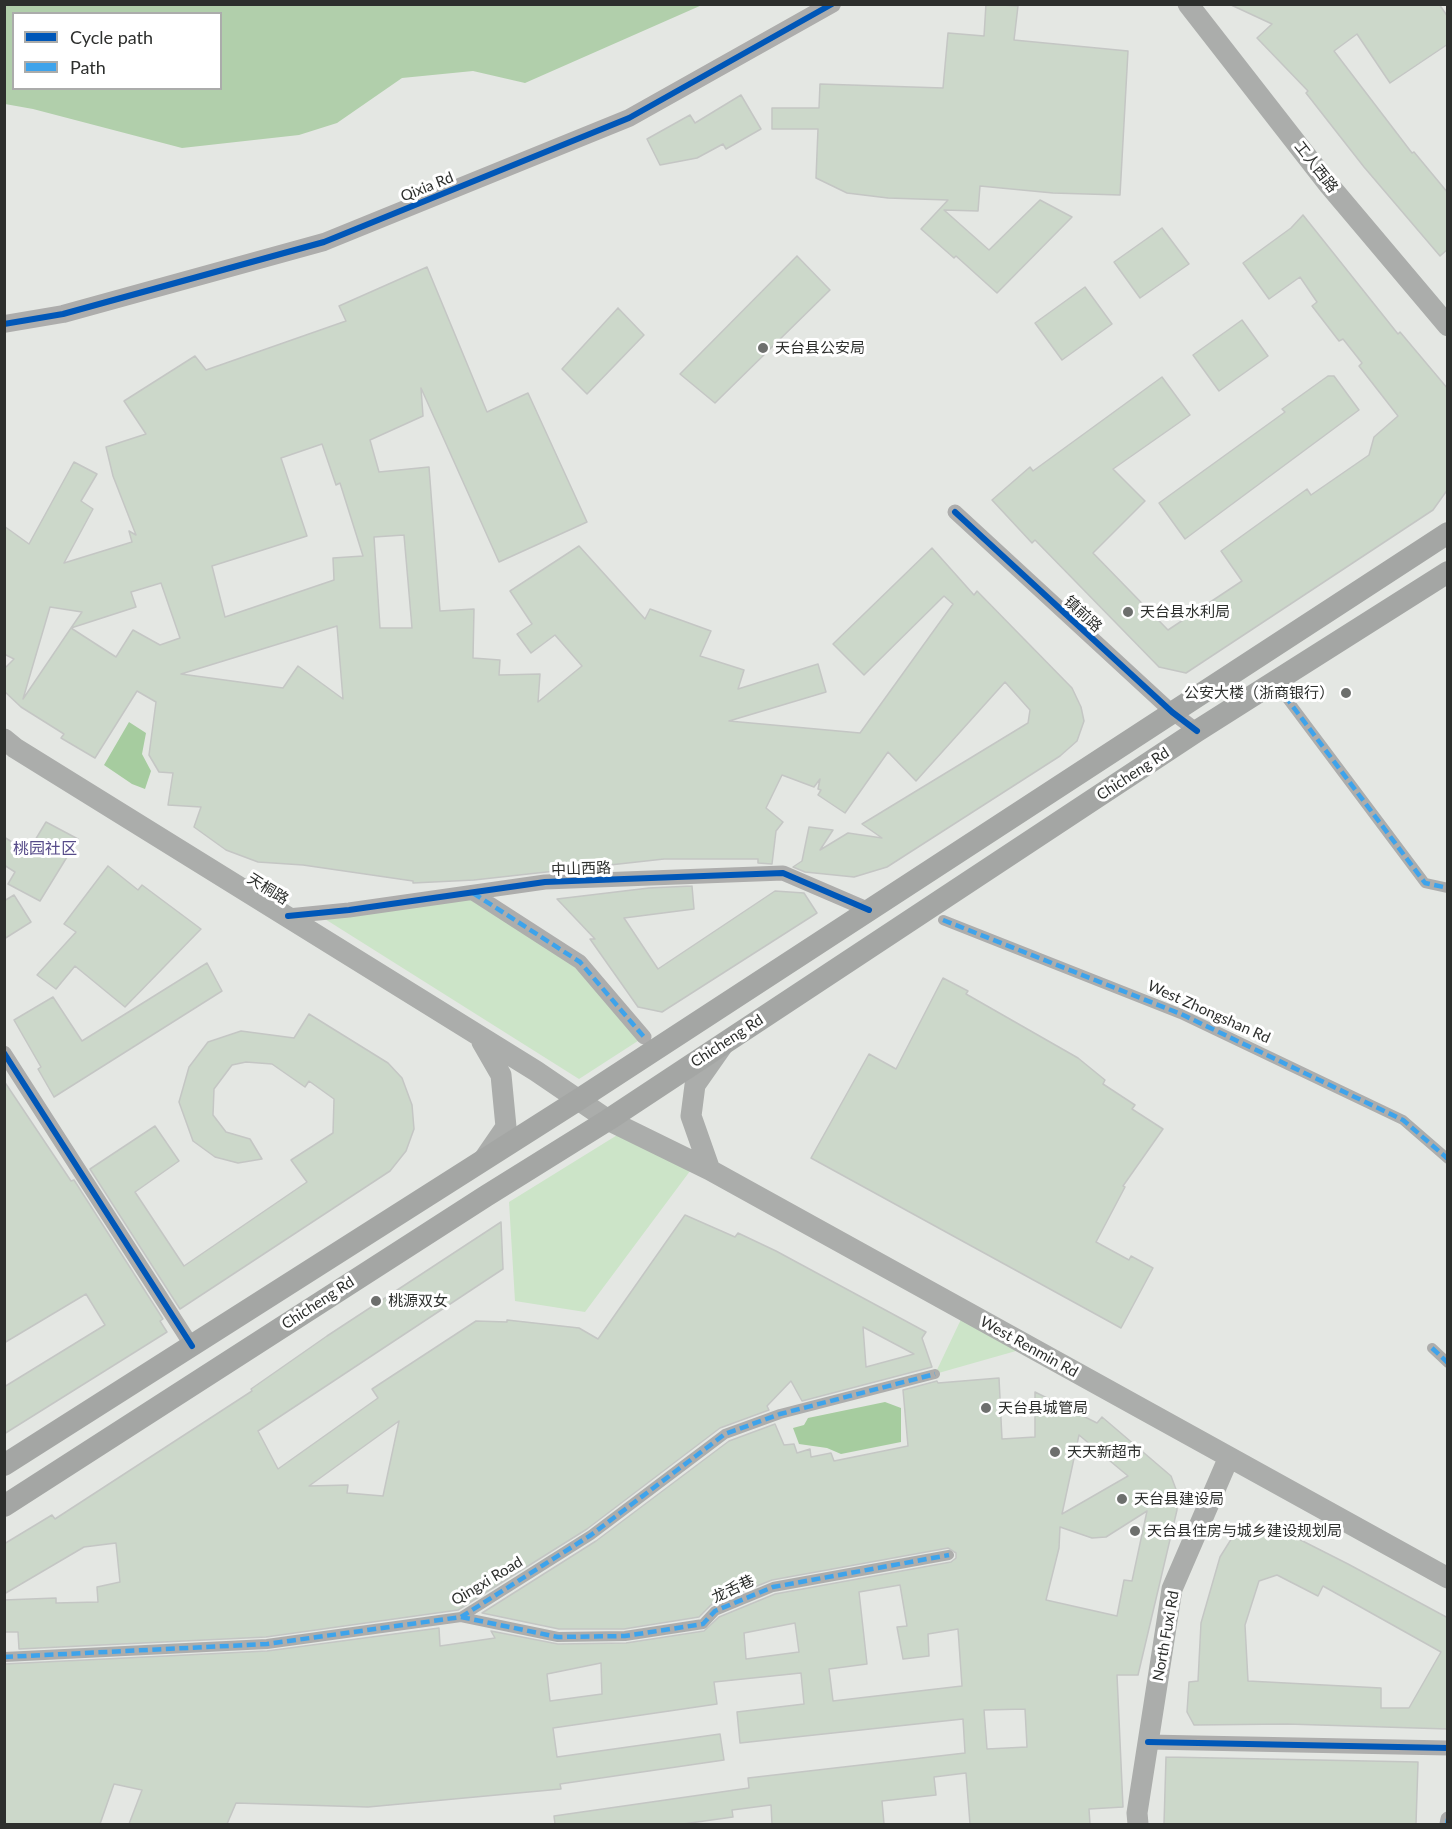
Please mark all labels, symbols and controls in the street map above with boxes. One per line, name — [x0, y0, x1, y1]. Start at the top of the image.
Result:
legend — [12, 12, 222, 90]
text: Cycle path — [70, 26, 153, 48]
text: Path — [70, 56, 106, 78]
street label: 工人西路 — [1290, 138, 1342, 196]
street label: Qixia Rd — [398, 168, 456, 206]
place label: 天台县公安局 — [775, 339, 865, 357]
marker: 天台县公安局 — [756, 341, 770, 355]
street label: 镇前路 — [1060, 592, 1106, 636]
place label: 天台县水利局 — [1140, 603, 1230, 621]
marker: 天台县水利局 — [1121, 605, 1135, 619]
place label: 公安大楼（浙商银行） — [1184, 684, 1334, 702]
marker: 公安大楼（浙商银行） — [1339, 686, 1353, 700]
street label: Chicheng Rd — [1093, 744, 1173, 804]
district label: 桃园社区 — [13, 839, 77, 859]
street label: 中山西路 — [551, 859, 611, 879]
street label: 天桐路 — [244, 869, 292, 909]
street label: West Zhongshan Rd — [1145, 977, 1273, 1047]
street label: Chicheng Rd — [687, 1011, 767, 1071]
street label: Chicheng Rd — [278, 1273, 358, 1333]
place label: 桃源双女 — [388, 1292, 448, 1310]
marker: 桃源双女 — [369, 1294, 383, 1308]
street label: West Renmin Rd — [977, 1313, 1081, 1381]
place label: 天台县城管局 — [998, 1399, 1088, 1417]
marker: 天台县城管局 — [979, 1401, 993, 1415]
place label: 天天新超市 — [1067, 1443, 1142, 1461]
marker: 天天新超市 — [1048, 1445, 1062, 1459]
place label: 天台县建设局 — [1134, 1490, 1224, 1508]
marker: 天台县建设局 — [1115, 1492, 1129, 1506]
place label: 天台县住房与城乡建设规划局 — [1147, 1522, 1342, 1540]
marker: 天台县住房与城乡建设规划局 — [1128, 1524, 1142, 1538]
street label: Qingxi Road — [448, 1553, 526, 1609]
street label: 龙舌巷 — [709, 1571, 757, 1607]
street label: North Fuxi Rd — [1149, 1589, 1183, 1683]

